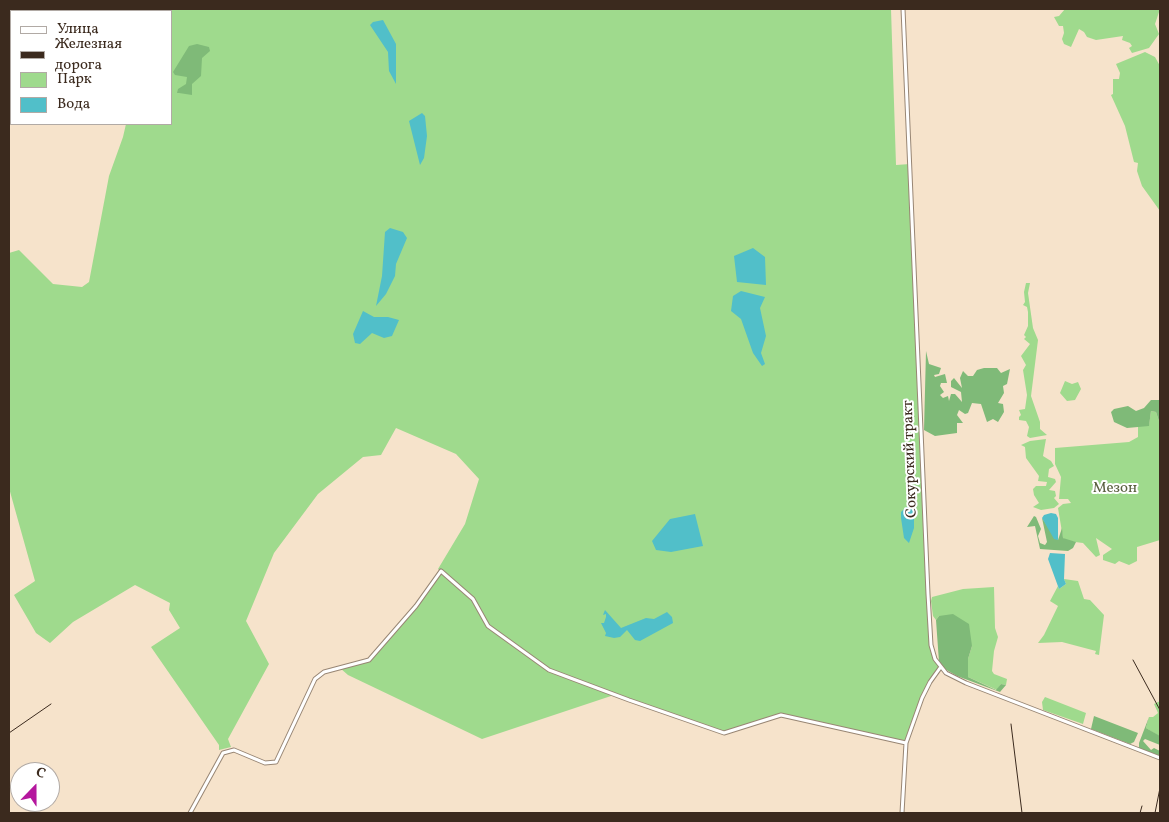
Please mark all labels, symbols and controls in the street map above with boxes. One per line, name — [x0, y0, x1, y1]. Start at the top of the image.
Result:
legend — [10, 10, 172, 125]
text: Улица — [57, 19, 99, 40]
text: Железная дорога — [55, 34, 122, 76]
text: Парк — [57, 69, 92, 90]
text: Вода — [57, 94, 90, 115]
street label: Сокурский тракт — [900, 400, 922, 518]
park label: Мезон — [1093, 480, 1137, 498]
north arrow — [10, 762, 60, 812]
text: С — [33, 763, 48, 784]

